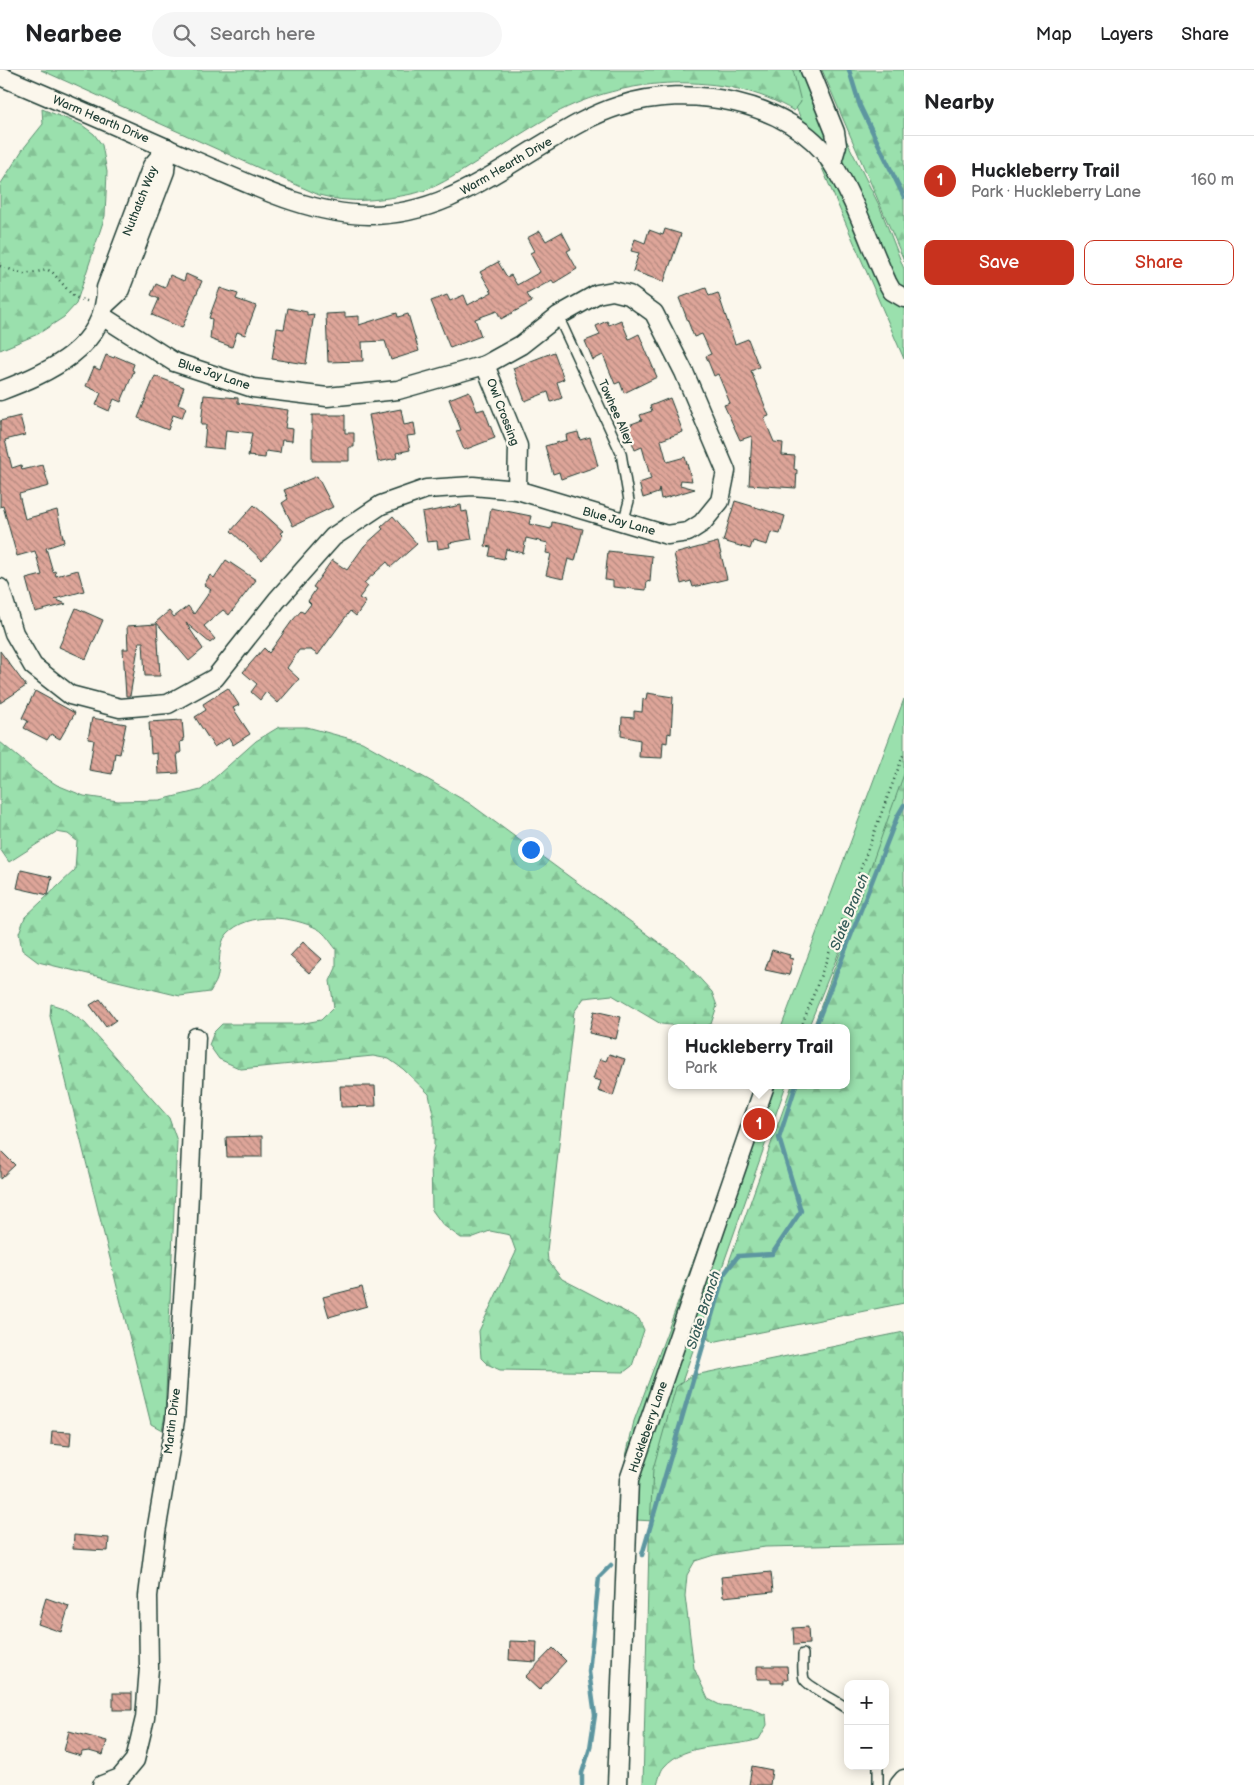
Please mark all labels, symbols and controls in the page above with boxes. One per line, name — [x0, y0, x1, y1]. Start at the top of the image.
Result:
search box — [152, 12, 502, 57]
text: Nearbee — [25, 20, 122, 49]
icon: search — [170, 21, 198, 49]
text: Search here — [210, 23, 315, 46]
text: Map — [1036, 24, 1072, 45]
text: Layers — [1100, 24, 1153, 45]
text: Share — [1181, 24, 1229, 45]
text: Nearby — [924, 90, 994, 115]
street label: Warm Hearth Drive — [50, 92, 151, 147]
street label: Warm Hearth Drive — [458, 134, 555, 199]
text: Huckleberry Trail — [971, 160, 1120, 183]
street label: Nuthatch Way — [120, 163, 162, 238]
text: 1 — [937, 171, 943, 190]
text: 160 m — [1191, 171, 1234, 190]
text: Park · Huckleberry Lane — [971, 183, 1141, 202]
button: Save — [924, 240, 1074, 285]
button: Share — [1084, 240, 1234, 285]
street label: Blue Jay Lane — [176, 356, 252, 393]
street label: Owl Crossing — [483, 376, 522, 448]
street label: Towhee Alley — [594, 377, 637, 448]
street label: Blue Jay Lane — [581, 504, 657, 539]
your location — [518, 837, 544, 863]
water label: Slate Branch — [826, 871, 873, 953]
popup — [668, 1024, 850, 1089]
text: Huckleberry Trail — [685, 1036, 833, 1059]
text: Park — [685, 1059, 717, 1078]
pin: 1 — [743, 1105, 775, 1143]
water label: Slate Branch — [683, 1268, 724, 1351]
street label: Huckleberry Lane — [626, 1379, 671, 1475]
street label: Martin Drive — [161, 1387, 184, 1455]
map controls — [844, 1680, 889, 1770]
button: + — [844, 1680, 889, 1725]
button: − — [844, 1725, 889, 1770]

